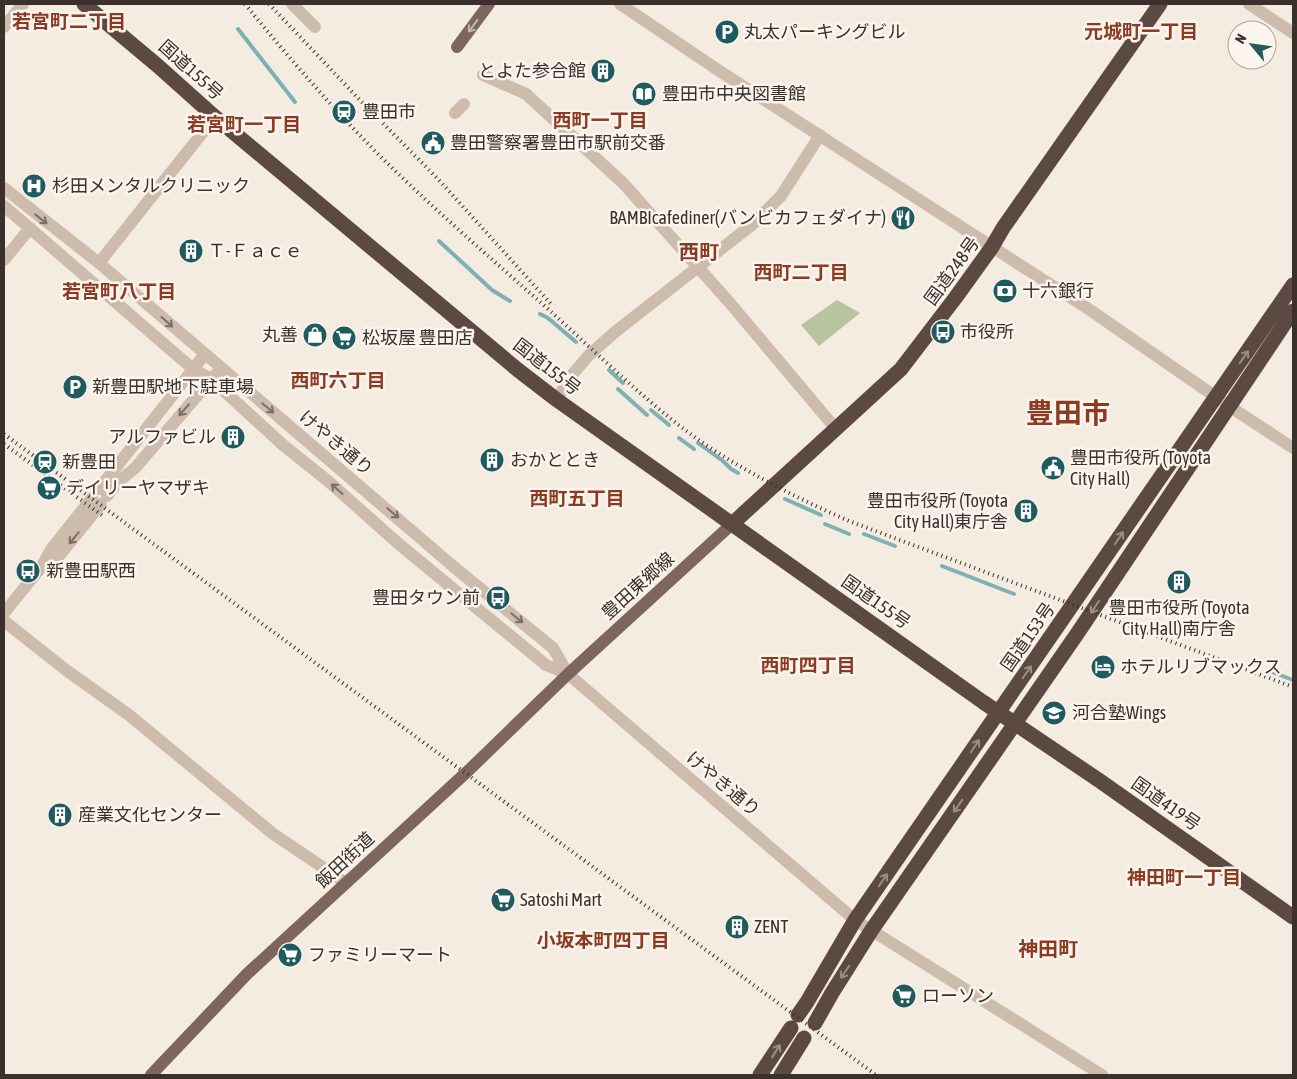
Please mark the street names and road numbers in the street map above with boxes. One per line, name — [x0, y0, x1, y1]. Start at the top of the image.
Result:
street label: 国道155号 — [155, 35, 228, 104]
street label: 国道248号 — [920, 232, 983, 309]
street label: 国道155号 — [510, 334, 585, 399]
street label: けやき通り — [295, 406, 378, 480]
street label: 豊田東郷線 — [597, 548, 678, 624]
street label: 国道155号 — [838, 570, 915, 633]
street label: 国道153号 — [996, 598, 1059, 675]
street label: けやき通り — [682, 747, 765, 821]
street label: 国道419号 — [1128, 772, 1205, 835]
street label: 飯田街道 — [311, 827, 378, 892]

